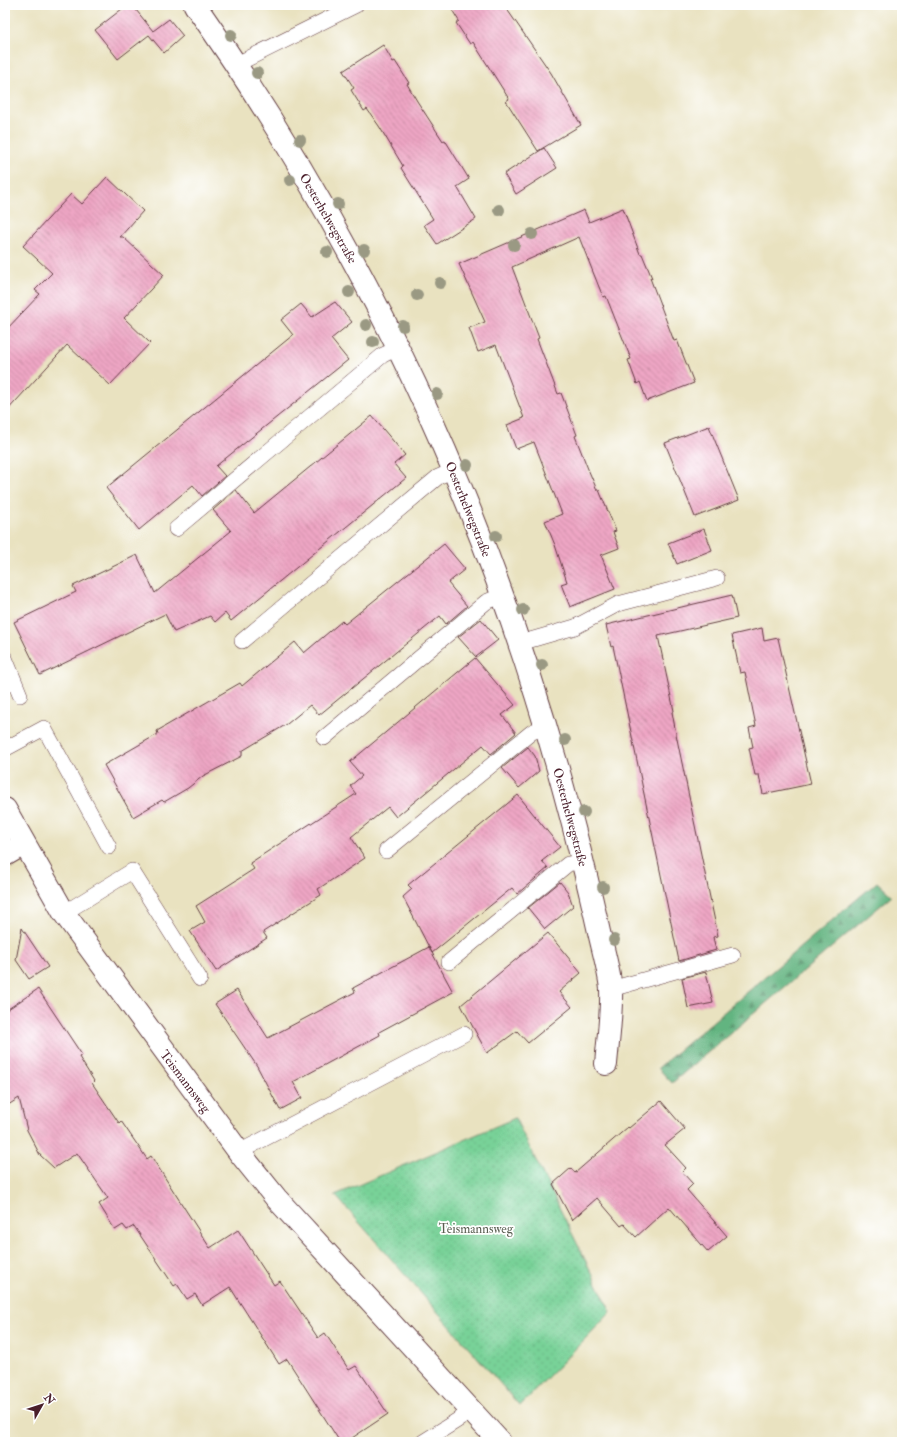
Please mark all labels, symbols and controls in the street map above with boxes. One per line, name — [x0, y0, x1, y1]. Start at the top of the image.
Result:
street label: Oesterhelwegstraße — [296, 171, 361, 267]
street label: Oesterhelwegstraße — [442, 459, 495, 560]
street label: Oesterhelwegstraße — [549, 766, 591, 869]
street label: Teismannsweg — [156, 1047, 214, 1117]
park label: Teismannsweg — [439, 1221, 514, 1237]
north arrow — [22, 1385, 62, 1425]
text: N — [41, 1390, 58, 1408]

